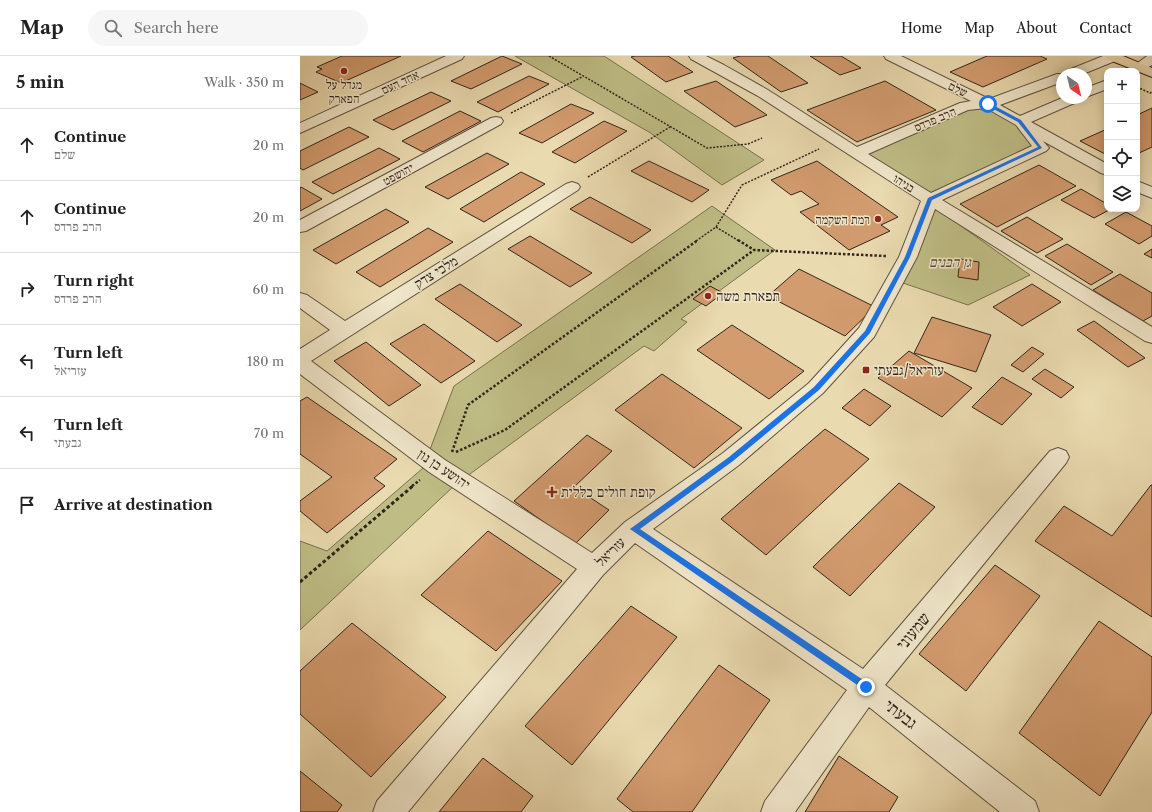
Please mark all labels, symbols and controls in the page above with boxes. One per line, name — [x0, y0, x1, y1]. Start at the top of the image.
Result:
search box — [88, 10, 368, 46]
text: Map — [20, 16, 64, 39]
icon: search — [102, 17, 124, 39]
text: Search here — [134, 18, 219, 37]
text: Home — [901, 19, 942, 37]
text: Map — [964, 19, 994, 37]
text: About — [1016, 19, 1057, 37]
text: Contact — [1079, 19, 1132, 37]
marker: מגדל על הפארק — [339, 66, 349, 76]
street label: אחד העם — [379, 67, 421, 97]
north arrow — [1056, 68, 1092, 104]
map controls — [1104, 68, 1140, 212]
button: + — [1104, 68, 1140, 104]
text: 5 min — [16, 72, 64, 92]
text: Walk · 350 m — [204, 74, 284, 90]
place label: מגדל על הפארק — [326, 77, 362, 106]
street label: שלם — [946, 78, 970, 100]
route start — [979, 95, 997, 113]
street label: הרב פרדס — [912, 104, 958, 134]
button: − — [1104, 104, 1140, 140]
text: Continue — [54, 127, 126, 146]
icon: ahead — [16, 134, 38, 156]
text: 20 m — [253, 137, 284, 153]
button: locate — [1104, 140, 1140, 176]
text: שלם — [54, 146, 75, 162]
street label: יהושפט — [380, 160, 416, 188]
street label: בניהו — [890, 171, 918, 195]
button: layers — [1104, 176, 1140, 212]
text: Continue — [54, 199, 126, 218]
icon: ahead — [16, 206, 38, 228]
text: 20 m — [253, 209, 284, 225]
place label: רמת השקמה — [815, 212, 870, 227]
marker: רמת השקמה — [873, 214, 883, 224]
text: הרב פרדס — [54, 218, 102, 234]
street label: מלכי צדק — [411, 252, 461, 292]
park label: גן הבנים — [929, 253, 972, 271]
text: Turn right — [54, 271, 134, 290]
icon: right — [16, 278, 38, 300]
text: 60 m — [253, 281, 284, 297]
place label: תפארת משה — [716, 287, 780, 305]
text: הרב פרדס — [54, 290, 102, 306]
marker: תפארת משה — [703, 291, 713, 301]
text: Turn left — [54, 343, 123, 362]
icon: left — [16, 350, 38, 372]
text: 180 m — [247, 353, 284, 369]
place label: עזריאל/גבעתי — [874, 361, 944, 379]
text: עזריאל — [54, 362, 87, 378]
marker: עזריאל/גבעתי — [861, 365, 871, 375]
text: Turn left — [54, 415, 123, 434]
icon: left — [16, 422, 38, 444]
text: 70 m — [254, 425, 284, 441]
text: גבעתי — [54, 434, 82, 450]
street label: יהושע בן נון — [414, 445, 474, 493]
place label: קופת חולים כללית — [561, 483, 656, 501]
marker: קופת חולים כללית — [546, 486, 558, 498]
icon: arrive — [16, 494, 38, 516]
text: Arrive at destination — [54, 495, 213, 514]
street label: עזריאל — [591, 533, 629, 571]
street label: שמעוני — [892, 608, 934, 654]
route end — [857, 678, 875, 696]
street label: גבעתי — [881, 695, 922, 733]

